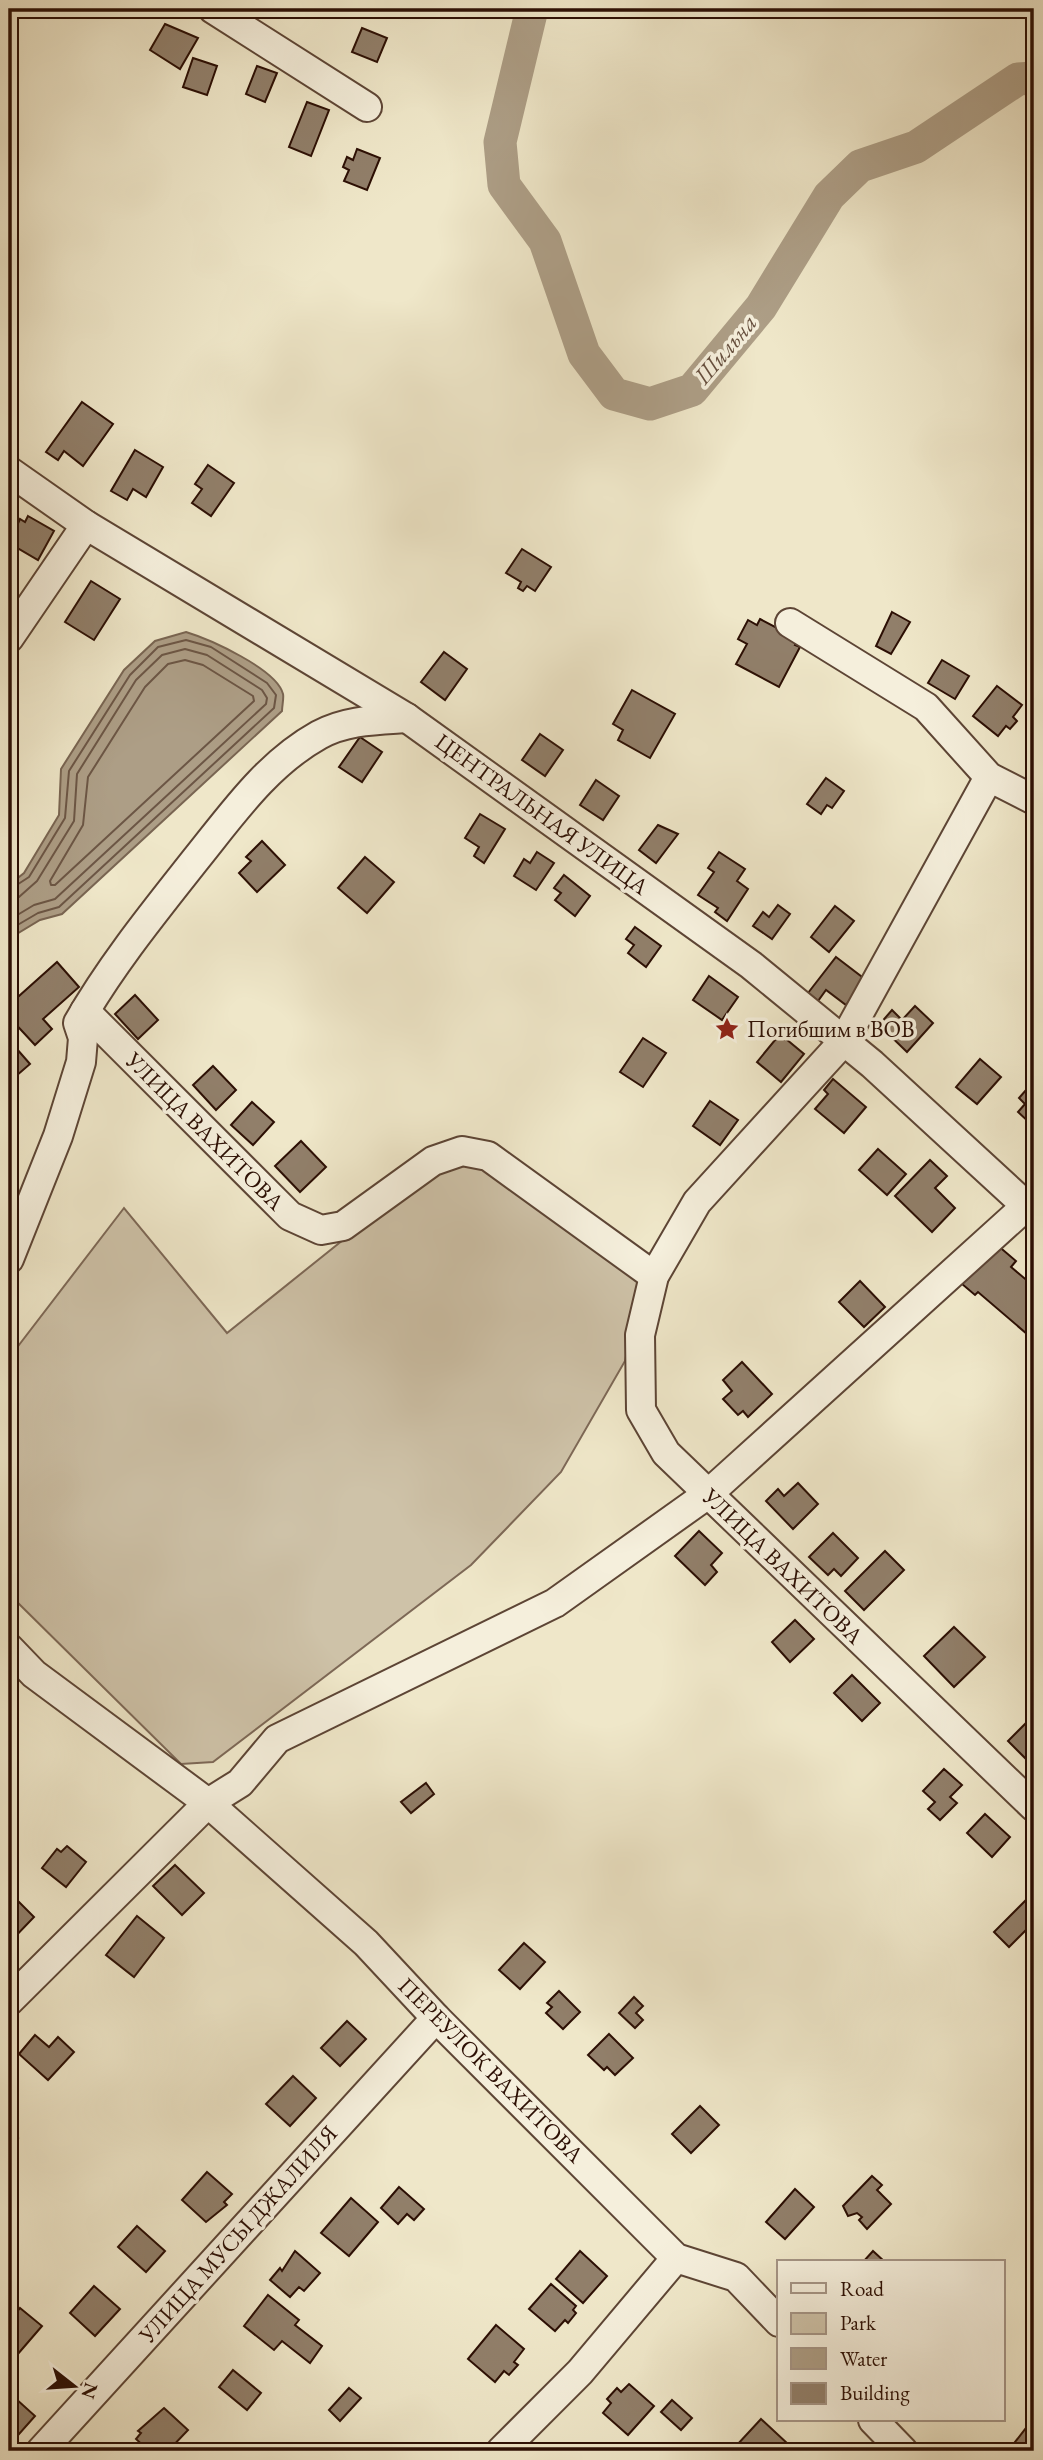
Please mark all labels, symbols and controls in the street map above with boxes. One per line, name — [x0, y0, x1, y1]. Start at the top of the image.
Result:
water label: Шильна — [686, 307, 763, 391]
street label: ЦЕНТРАЛЬНАЯ УЛИЦА — [429, 726, 655, 902]
place label: Погибшим в ВОВ — [747, 1014, 915, 1044]
place icon: Погибшим в ВОВ — [713, 1015, 741, 1043]
street label: УЛИЦА ВАХИТОВА — [119, 1045, 291, 1217]
street label: УЛИЦА ВАХИТОВА — [695, 1481, 871, 1651]
street label: ПЕРЕУЛОК ВАХИТОВА — [392, 1971, 591, 2170]
street label: УЛИЦА МУСЫ ДЖАЛИЛЯ — [131, 2119, 344, 2350]
legend — [777, 2260, 1004, 2422]
text: Road — [840, 2275, 884, 2302]
text: Park — [840, 2309, 877, 2336]
text: Water — [840, 2345, 887, 2372]
north arrow — [38, 2352, 108, 2422]
text: Building — [840, 2379, 910, 2406]
text: N — [75, 2380, 104, 2402]

